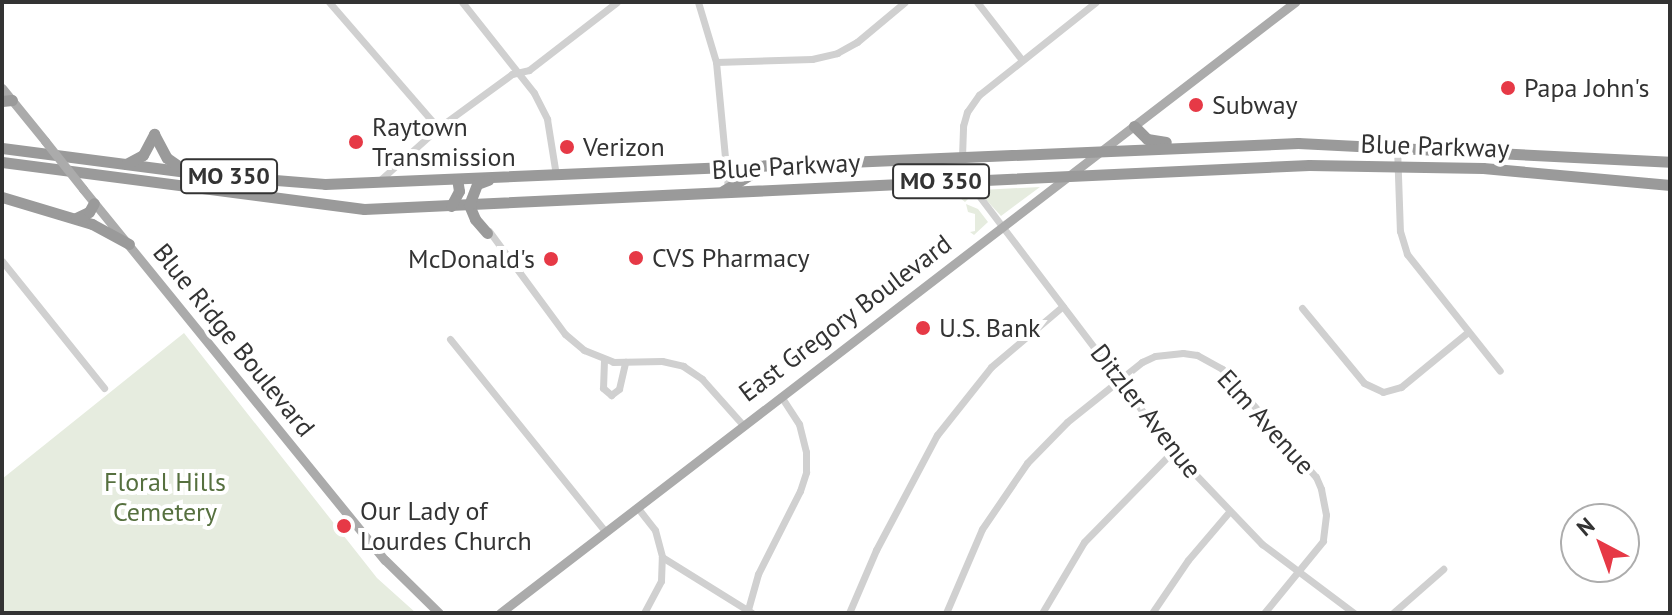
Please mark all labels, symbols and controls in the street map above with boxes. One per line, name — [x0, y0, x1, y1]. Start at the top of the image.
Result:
place label: Papa John's — [1524, 72, 1649, 104]
marker: Papa John's — [1499, 79, 1517, 97]
place label: Subway — [1212, 89, 1298, 121]
marker: Subway — [1187, 96, 1205, 114]
place label: Raytown Transmission — [372, 111, 516, 172]
street label: Blue Parkway — [1360, 128, 1510, 164]
place label: Verizon — [583, 131, 665, 163]
marker: Raytown Transmission — [347, 133, 365, 151]
marker: Verizon — [558, 138, 576, 156]
street label: Blue Parkway — [711, 147, 861, 185]
road number: MO 350 — [179, 156, 279, 196]
road number: MO 350 — [891, 161, 991, 201]
street label: East Gregory Boulevard — [732, 228, 958, 408]
street label: Blue Ridge Boulevard — [147, 237, 321, 443]
place label: CVS Pharmacy — [652, 242, 810, 274]
place label: McDonald's — [408, 243, 535, 275]
marker: CVS Pharmacy — [627, 249, 645, 267]
marker: McDonald's — [542, 250, 560, 268]
place label: U.S. Bank — [939, 312, 1043, 344]
marker: U.S. Bank — [914, 319, 932, 337]
street label: Ditzler Avenue — [1084, 337, 1208, 485]
street label: Elm Avenue — [1211, 363, 1321, 481]
park label: Floral Hills Cemetery — [104, 466, 226, 528]
place label: Our Lady of Lourdes Church — [360, 495, 532, 556]
north arrow — [1560, 503, 1640, 583]
text: N — [1571, 511, 1600, 542]
marker: Our Lady of Lourdes Church — [335, 517, 353, 535]

